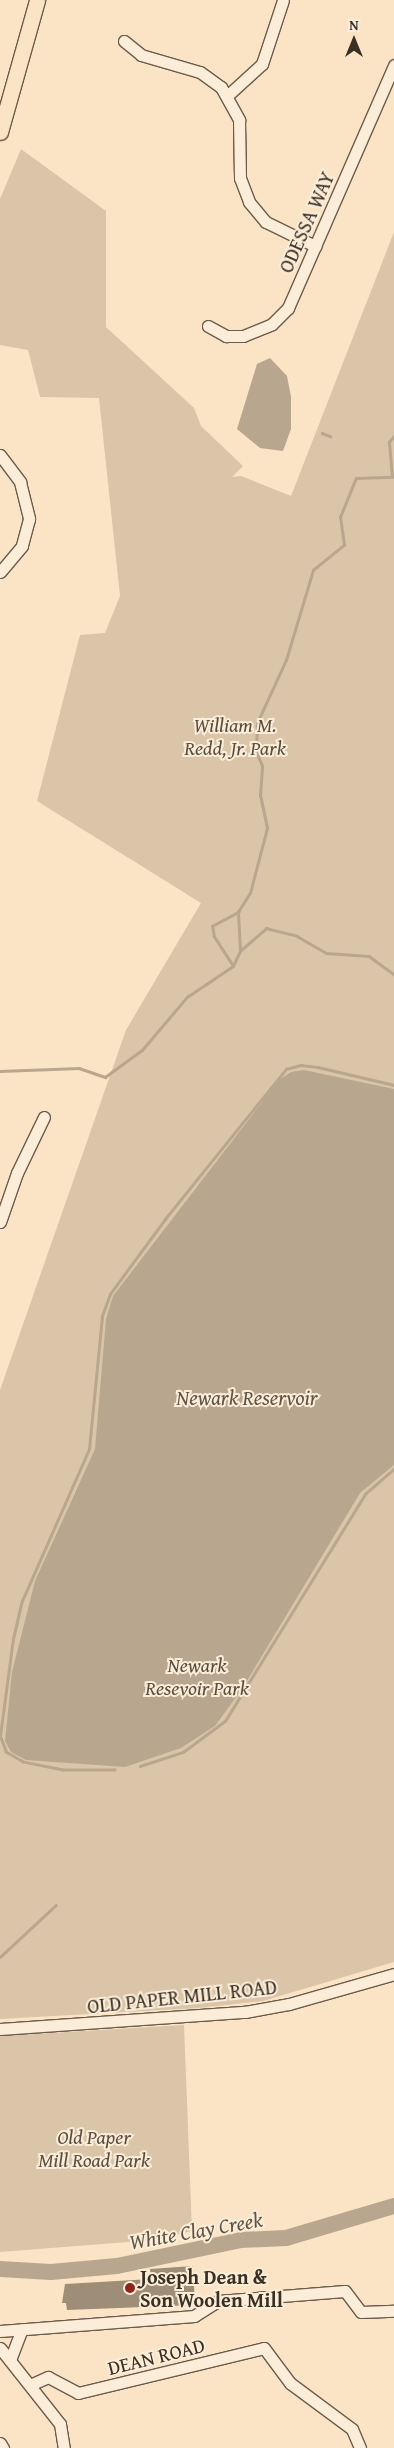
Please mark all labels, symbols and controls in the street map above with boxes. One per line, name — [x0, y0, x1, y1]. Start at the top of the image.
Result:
north arrow — [329, 15, 379, 65]
text: N — [349, 15, 359, 35]
street label: ODESSA WAY — [273, 168, 339, 276]
park label: William M. Redd, Jr. Park — [184, 713, 286, 760]
water label: Newark Reservoir — [176, 1385, 318, 1411]
park label: Newark Resevoir Park — [145, 1652, 249, 1699]
street label: OLD PAPER MILL ROAD — [86, 1974, 278, 2018]
park label: Old Paper Mill Road Park — [38, 2124, 150, 2171]
water label: White Clay Creek — [127, 2207, 265, 2255]
place label: Joseph Dean & Son Woolen Mill — [140, 2264, 283, 2311]
marker: Joseph Dean & Son Woolen Mill — [124, 2282, 136, 2294]
street label: DEAN ROAD — [105, 2332, 207, 2380]

